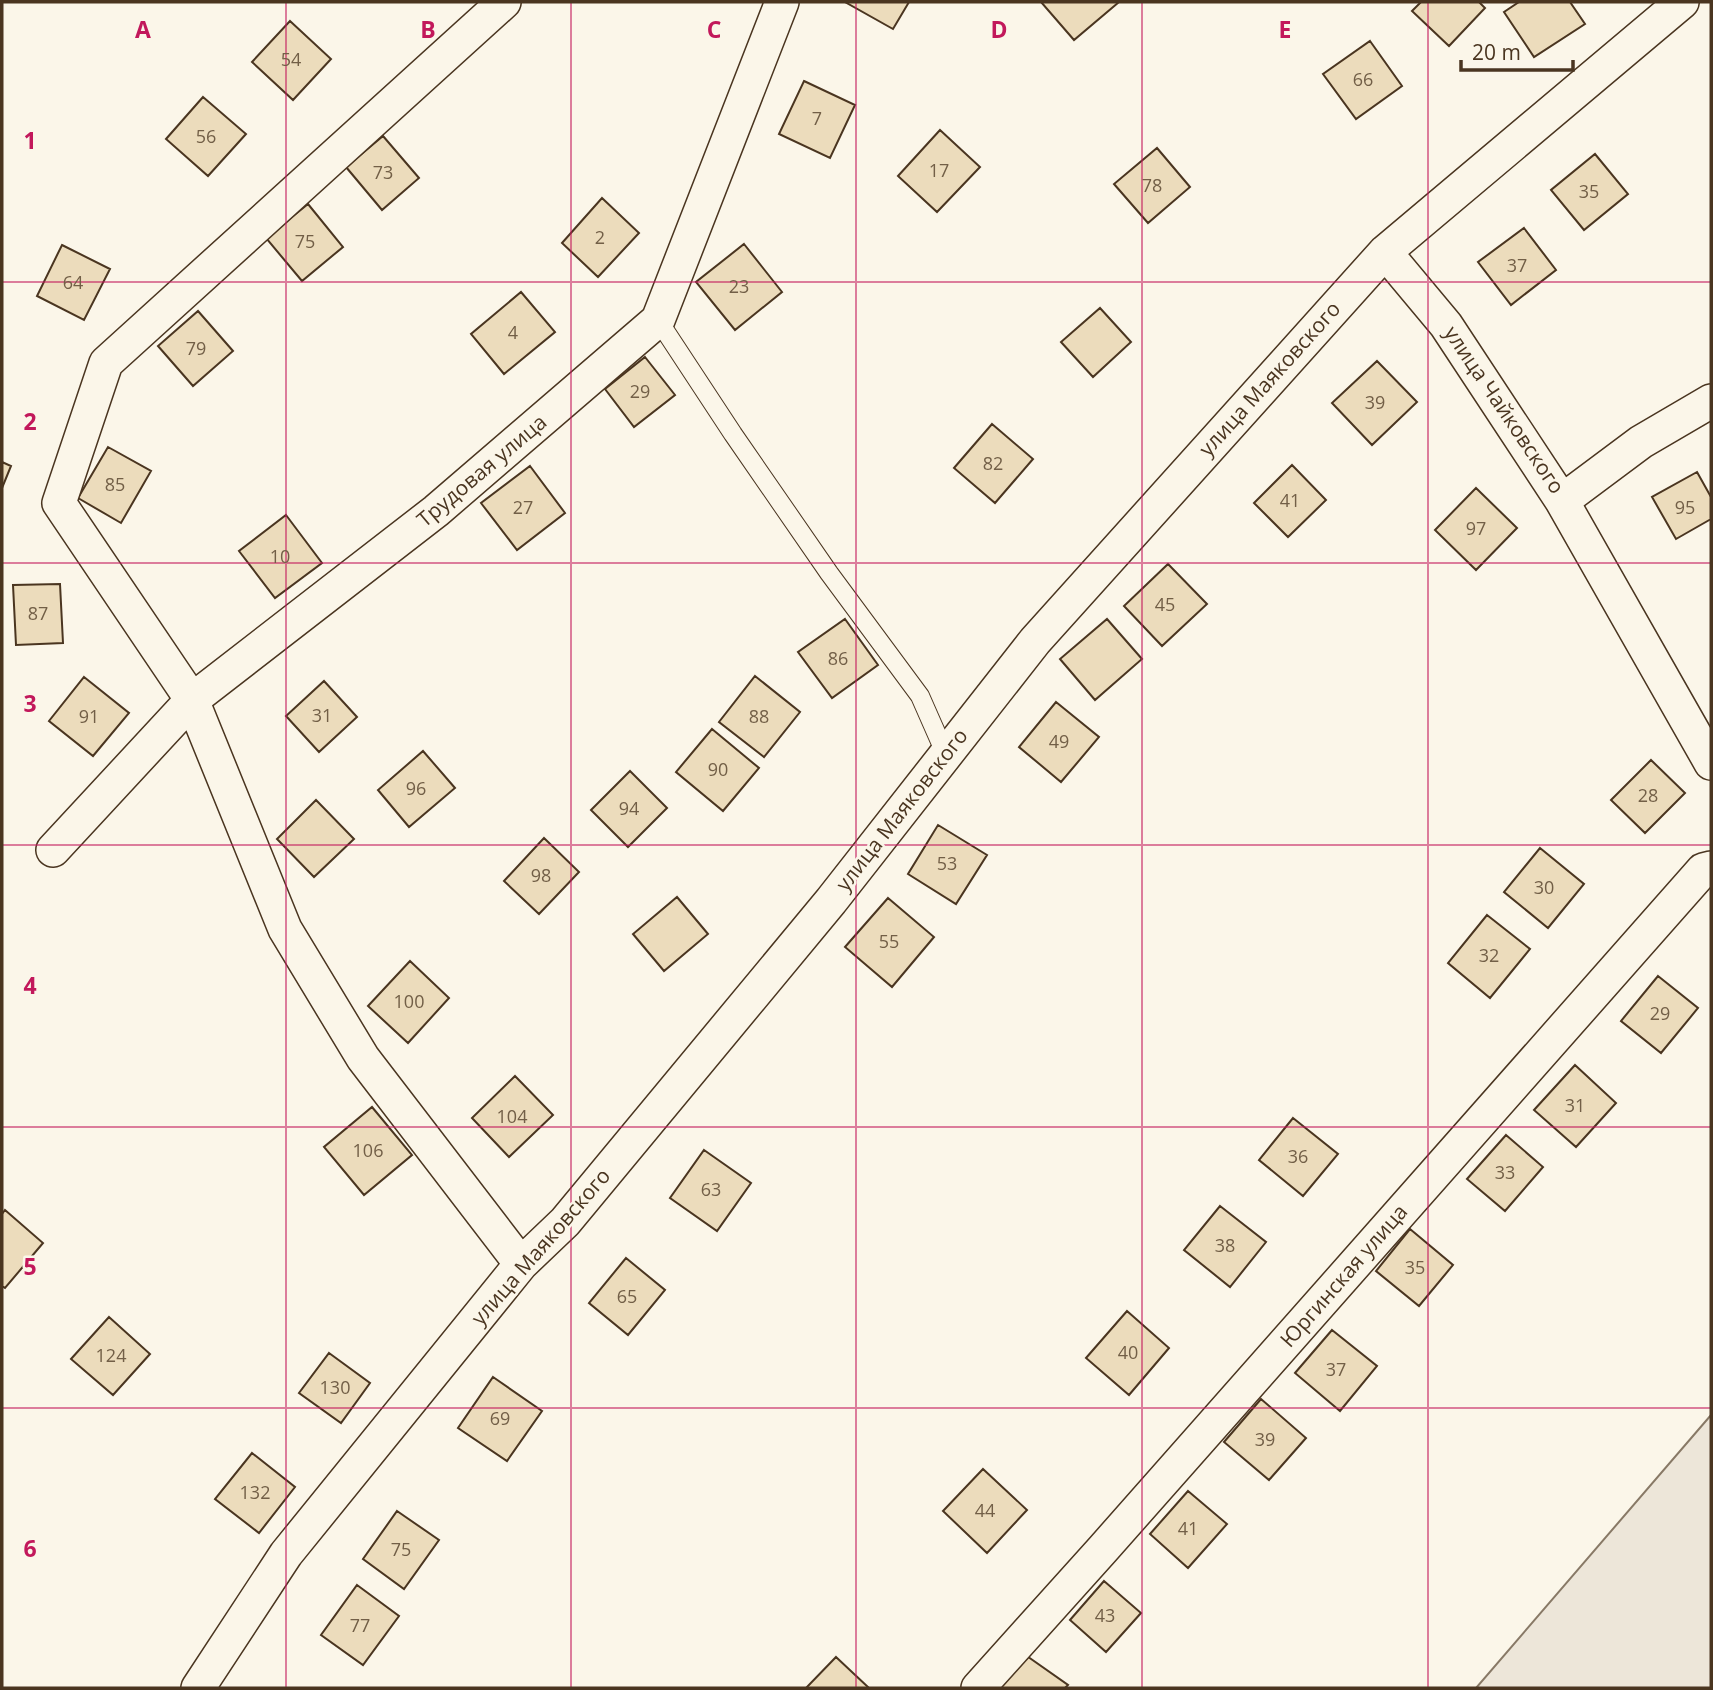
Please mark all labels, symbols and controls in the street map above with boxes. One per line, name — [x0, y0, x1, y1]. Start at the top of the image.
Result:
text: A — [135, 13, 151, 45]
text: B — [420, 13, 436, 45]
text: C — [707, 13, 721, 45]
text: D — [990, 13, 1008, 45]
text: E — [1279, 13, 1291, 45]
scale bar — [1461, 28, 1573, 72]
text: 20 m — [1472, 38, 1521, 66]
house number: 54 — [281, 47, 301, 71]
house number: 66 — [1353, 67, 1373, 91]
house number: 7 — [812, 106, 822, 130]
text: 1 — [23, 124, 37, 156]
house number: 56 — [196, 124, 216, 148]
house number: 17 — [929, 158, 949, 182]
house number: 73 — [373, 160, 393, 184]
house number: 78 — [1142, 173, 1162, 197]
house number: 35 — [1579, 179, 1599, 203]
house number: 2 — [595, 225, 605, 249]
house number: 75 — [295, 229, 315, 253]
house number: 37 — [1507, 253, 1527, 277]
house number: 64 — [63, 270, 83, 294]
house number: 23 — [729, 274, 749, 298]
street label: улица Маяковского — [1192, 295, 1346, 462]
house number: 4 — [508, 320, 518, 344]
street label: улица Чайковского — [1438, 320, 1571, 499]
house number: 79 — [186, 336, 206, 360]
house number: 29 — [630, 379, 650, 403]
house number: 39 — [1365, 390, 1385, 414]
text: 2 — [23, 405, 37, 437]
street label: Трудовая улица — [411, 408, 552, 533]
house number: 82 — [983, 451, 1003, 475]
house number: 85 — [105, 472, 125, 496]
house number: 41 — [1280, 488, 1300, 512]
house number: 27 — [513, 495, 533, 519]
house number: 95 — [1675, 495, 1695, 519]
house number: 97 — [1466, 516, 1486, 540]
house number: 10 — [270, 544, 290, 568]
house number: 45 — [1155, 592, 1175, 616]
house number: 87 — [28, 601, 48, 625]
house number: 86 — [828, 646, 848, 670]
text: 3 — [23, 687, 37, 719]
house number: 31 — [312, 703, 332, 727]
house number: 91 — [79, 704, 99, 728]
house number: 88 — [749, 704, 769, 728]
street label: улица Маяковского — [829, 722, 974, 896]
house number: 49 — [1049, 729, 1069, 753]
house number: 90 — [708, 757, 728, 781]
house number: 96 — [406, 776, 426, 800]
house number: 28 — [1638, 783, 1658, 807]
house number: 94 — [619, 796, 639, 820]
house number: 53 — [937, 851, 957, 875]
house number: 98 — [531, 863, 551, 887]
house number: 30 — [1534, 875, 1554, 899]
house number: 55 — [879, 929, 899, 953]
house number: 32 — [1479, 943, 1499, 967]
text: 4 — [23, 969, 37, 1001]
house number: 100 — [394, 989, 424, 1013]
house number: 29 — [1650, 1001, 1670, 1025]
house number: 31 — [1565, 1093, 1585, 1117]
house number: 104 — [497, 1104, 527, 1128]
house number: 106 — [353, 1138, 383, 1162]
house number: 36 — [1288, 1144, 1308, 1168]
house number: 33 — [1495, 1160, 1515, 1184]
street label: улица Маяковского — [464, 1162, 616, 1331]
house number: 63 — [701, 1177, 721, 1201]
street label: Юргинская улица — [1273, 1198, 1413, 1353]
house number: 38 — [1215, 1233, 1235, 1257]
text: 5 — [23, 1250, 37, 1282]
house number: 35 — [1405, 1255, 1425, 1279]
house number: 65 — [617, 1284, 637, 1308]
house number: 40 — [1118, 1340, 1138, 1364]
house number: 124 — [96, 1343, 126, 1367]
house number: 37 — [1326, 1357, 1346, 1381]
house number: 130 — [320, 1375, 350, 1399]
house number: 69 — [490, 1406, 510, 1430]
house number: 39 — [1255, 1427, 1275, 1451]
house number: 132 — [240, 1480, 270, 1504]
house number: 44 — [975, 1498, 995, 1522]
house number: 41 — [1178, 1516, 1198, 1540]
text: 6 — [23, 1532, 37, 1564]
house number: 75 — [391, 1537, 411, 1561]
house number: 43 — [1095, 1603, 1115, 1627]
house number: 77 — [350, 1613, 370, 1637]

